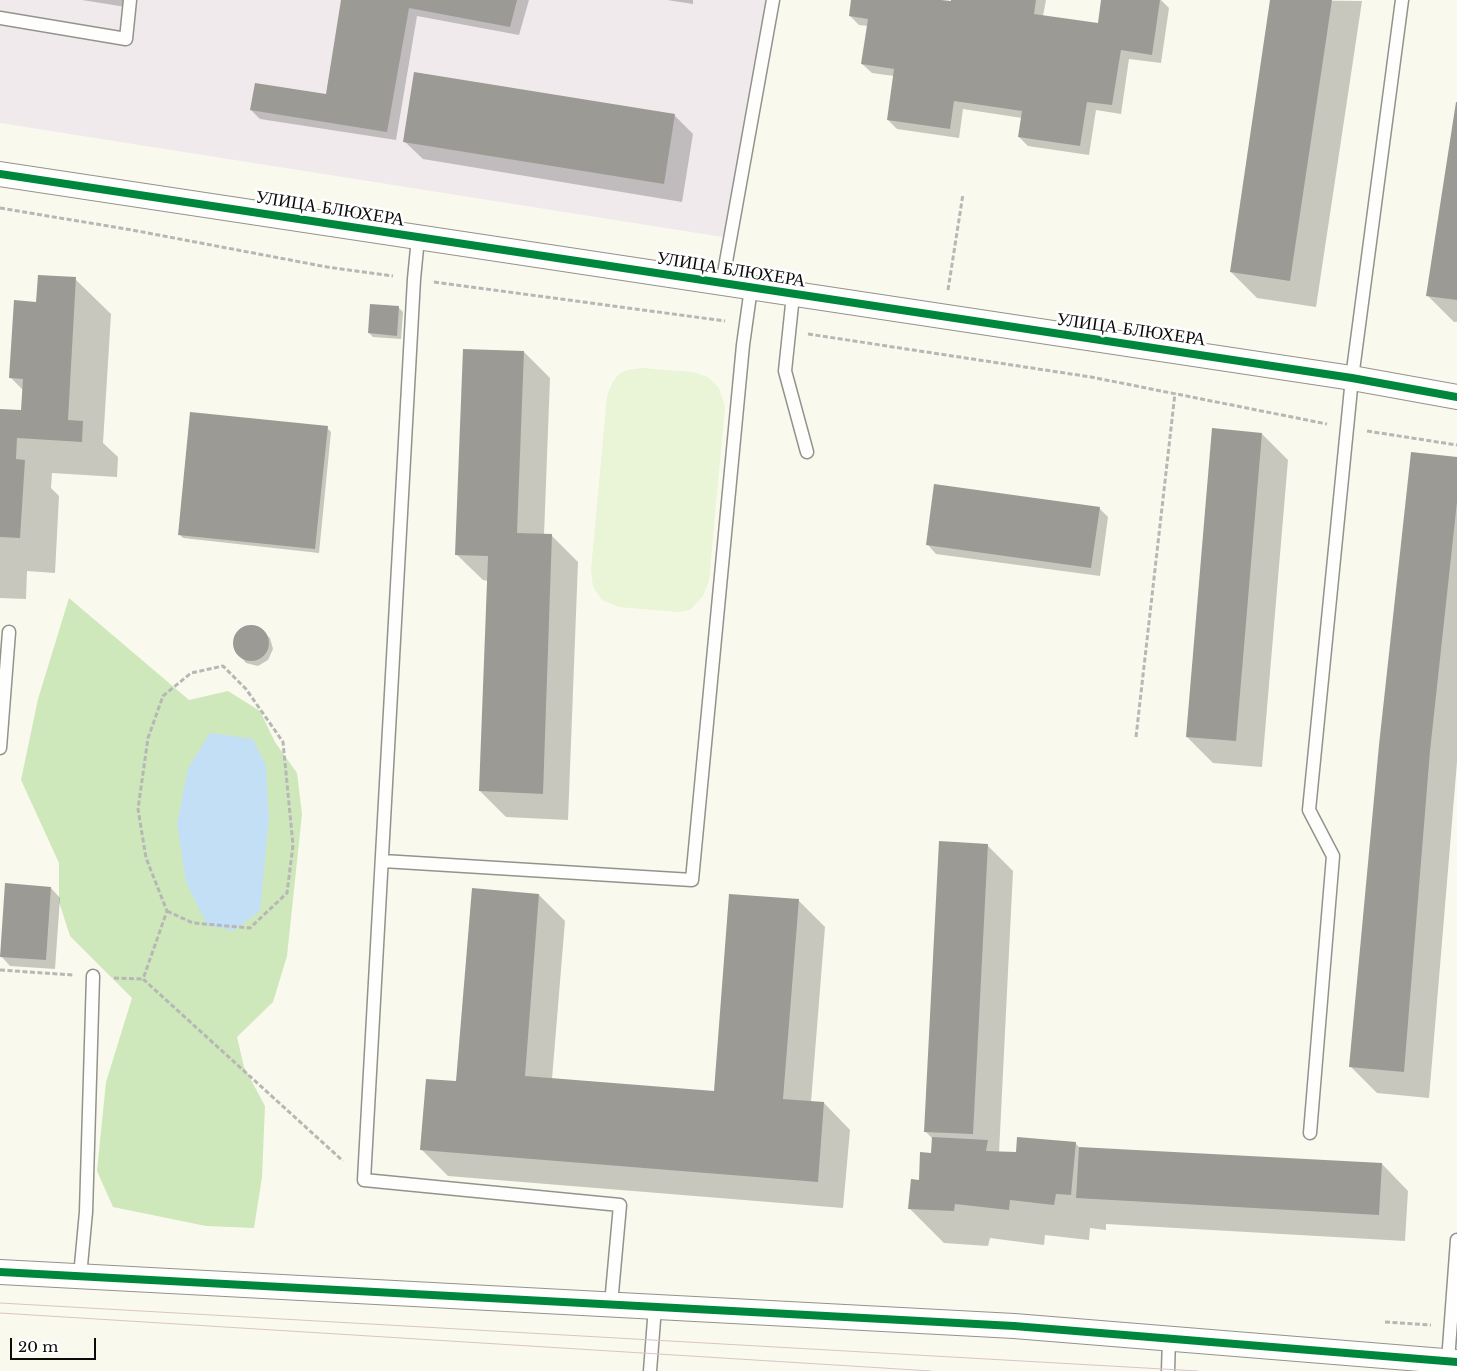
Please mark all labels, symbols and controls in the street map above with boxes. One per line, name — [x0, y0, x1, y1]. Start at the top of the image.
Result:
street label: УЛИЦА БЛЮХЕРА — [254, 187, 406, 231]
street label: УЛИЦА БЛЮХЕРА — [655, 248, 807, 292]
street label: УЛИЦА БЛЮХЕРА — [1055, 309, 1207, 351]
scale bar — [12, 1328, 99, 1360]
text: 20 m — [18, 1337, 58, 1356]

